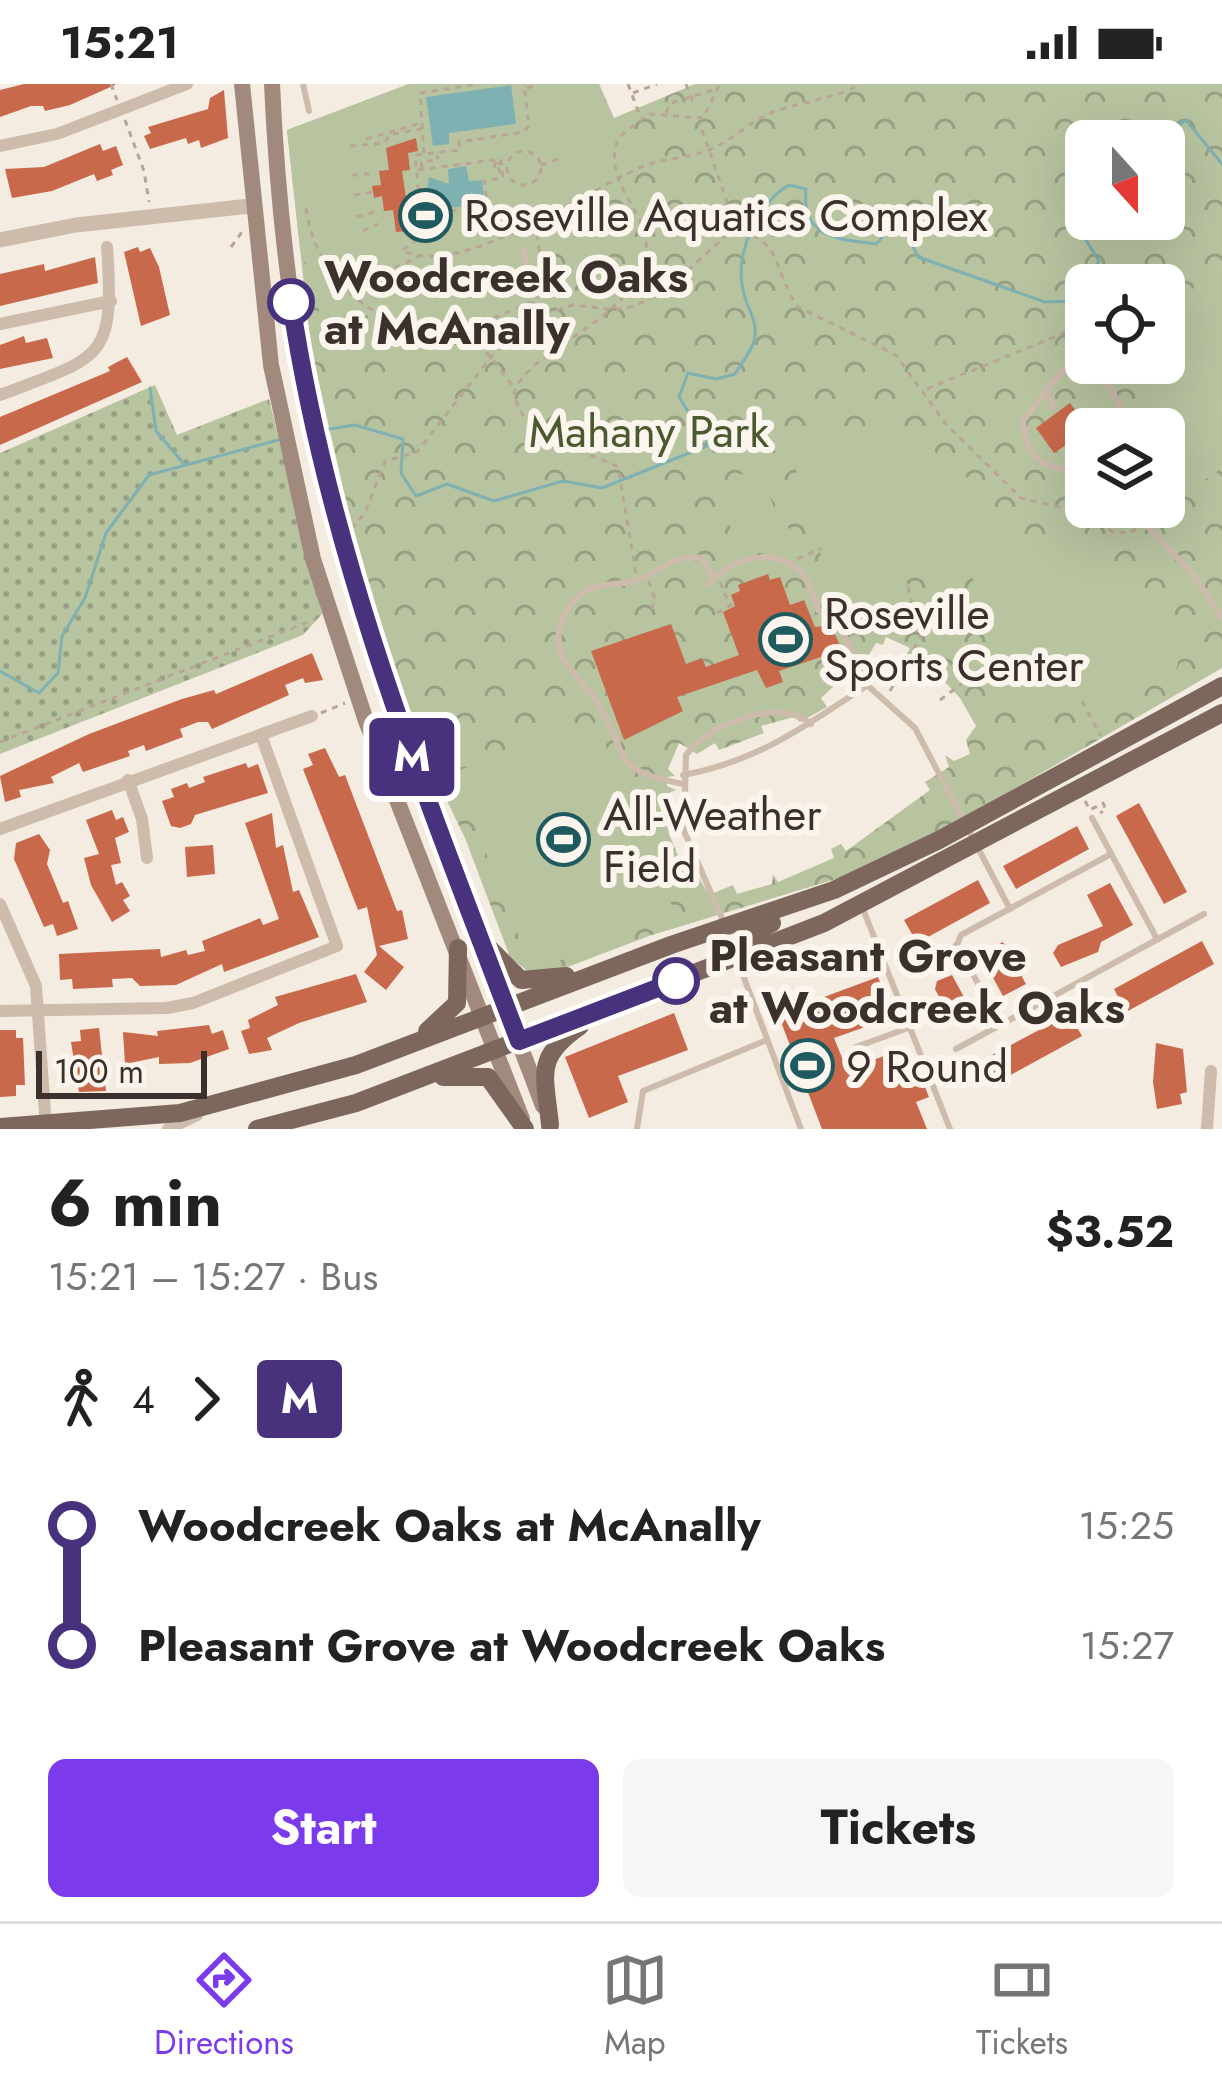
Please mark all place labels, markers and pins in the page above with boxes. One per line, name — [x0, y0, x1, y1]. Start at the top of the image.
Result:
place label: Roseville Aquatics Complex — [464, 183, 988, 248]
sports icon: Roseville Aquatics Complex — [397, 187, 453, 243]
place label: Woodcreek Oaks at McAnally — [324, 244, 688, 361]
marker: Woodcreek Oaks at McAnally — [269, 280, 313, 324]
place label: Roseville Sports Center — [824, 581, 1084, 698]
sports icon: Roseville Sports Center — [757, 611, 813, 667]
place label: All-Weather Field — [603, 782, 822, 899]
sports icon: All-Weather Field — [536, 812, 592, 868]
place label: Pleasant Grove at Woodcreek Oaks — [709, 923, 1125, 1040]
marker: Pleasant Grove at Woodcreek Oaks — [654, 959, 698, 1003]
place label: 9 Round — [846, 1034, 1008, 1099]
sports icon: 9 Round — [779, 1038, 835, 1094]

